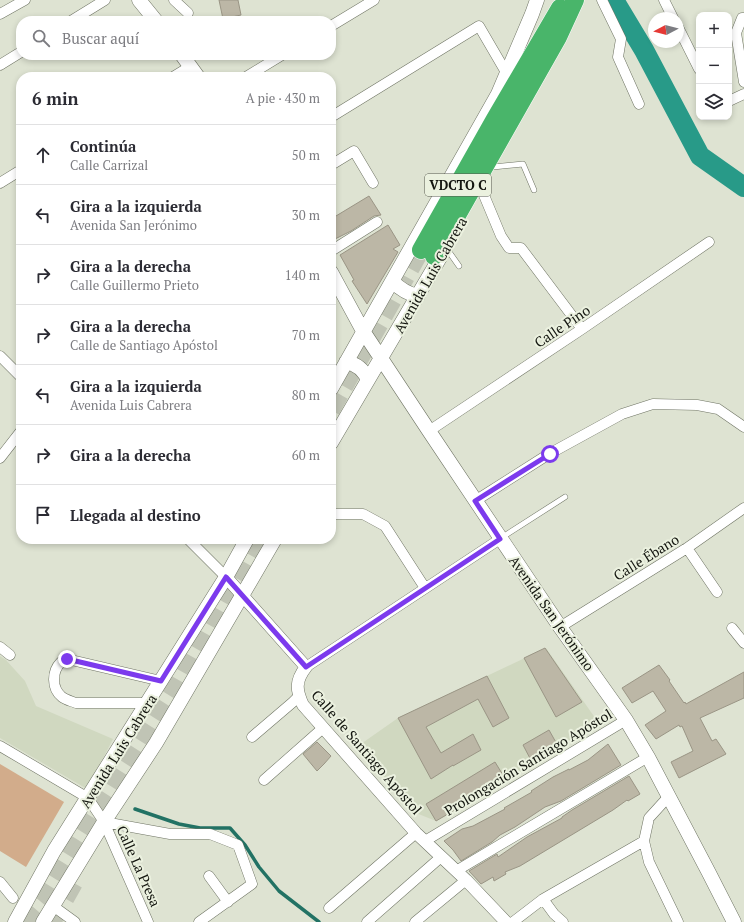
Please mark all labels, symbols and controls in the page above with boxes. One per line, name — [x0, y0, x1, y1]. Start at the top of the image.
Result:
north arrow — [648, 12, 684, 48]
map controls — [696, 12, 732, 120]
button: + — [696, 12, 732, 48]
search box — [16, 16, 336, 60]
icon: search — [30, 27, 52, 49]
text: Buscar aquí — [62, 28, 139, 48]
button: − — [696, 48, 732, 84]
button: layers — [696, 84, 732, 120]
text: 6 min — [32, 87, 79, 110]
text: A pie · 430 m — [246, 89, 320, 107]
text: Continúa — [70, 136, 136, 156]
icon: ahead — [32, 144, 54, 166]
text: 50 m — [292, 146, 320, 164]
text: Calle Carrizal — [70, 156, 148, 174]
road number: VDCTO C — [425, 174, 491, 196]
text: Gira a la izquierda — [70, 196, 202, 216]
icon: left — [32, 204, 54, 226]
text: 30 m — [292, 206, 320, 224]
street label: Avenida Luis Cabrera — [389, 213, 471, 337]
text: Avenida San Jerónimo — [70, 216, 197, 234]
text: Gira a la derecha — [70, 256, 191, 276]
icon: right — [32, 264, 54, 286]
text: 140 m — [285, 266, 320, 284]
text: Calle Guillermo Prieto — [70, 276, 199, 294]
street label: Calle Pino — [530, 300, 594, 352]
text: Gira a la derecha — [70, 316, 191, 336]
icon: right — [32, 324, 54, 346]
text: 70 m — [292, 326, 320, 344]
text: Calle de Santiago Apóstol — [70, 336, 218, 354]
text: Gira a la izquierda — [70, 376, 202, 396]
icon: left — [32, 384, 54, 406]
text: 80 m — [292, 386, 320, 404]
text: Avenida Luis Cabrera — [70, 396, 192, 414]
icon: right — [32, 444, 54, 466]
text: Gira a la derecha — [70, 445, 191, 465]
route start — [541, 445, 559, 463]
text: 60 m — [292, 446, 320, 464]
icon: arrive — [32, 504, 54, 526]
text: Llegada al destino — [70, 505, 201, 525]
street label: Calle Ébano — [610, 529, 683, 585]
street label: Avenida San Jerónimo — [505, 552, 599, 675]
route end — [58, 650, 76, 668]
street label: Calle de Santiago Apóstol — [308, 686, 426, 818]
street label: Avenida Luis Cabrera — [75, 690, 161, 812]
street label: Prolongación Santiago Apóstol — [441, 704, 615, 820]
street label: Calle La Presa — [113, 822, 165, 910]

